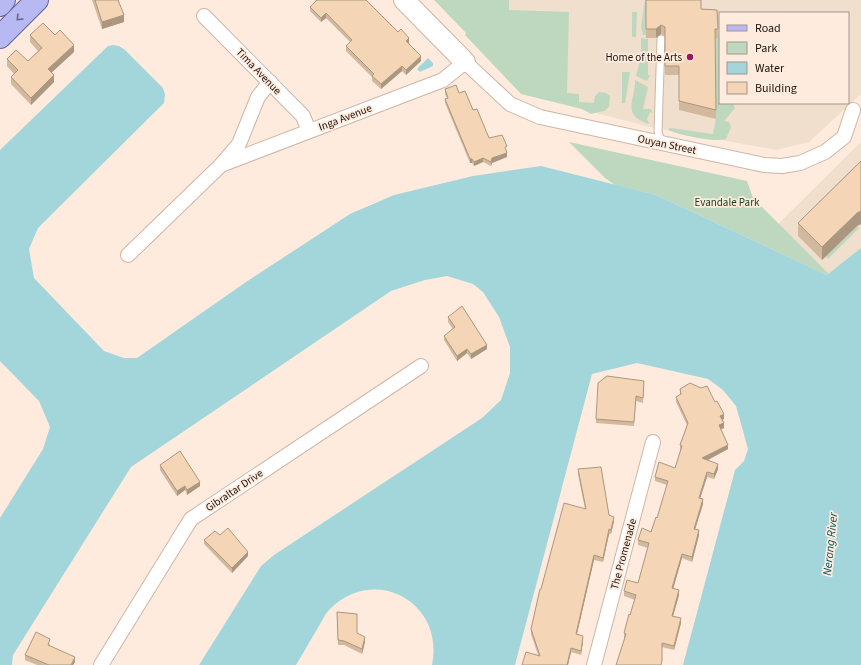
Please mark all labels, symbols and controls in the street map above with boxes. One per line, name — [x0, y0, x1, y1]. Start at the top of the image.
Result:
legend — [719, 12, 849, 104]
one-way arrow — [16, 14, 24, 21]
text: Road — [755, 20, 781, 37]
text: Park — [755, 40, 777, 57]
street label: Tima Avenue — [233, 45, 285, 98]
place label: Home of the Arts — [605, 50, 682, 65]
marker: Home of the Arts — [685, 52, 695, 62]
text: Water — [755, 60, 785, 77]
text: Building — [755, 80, 797, 97]
street label: Inga Avenue — [316, 100, 374, 134]
street label: Ouyan Street — [636, 131, 698, 158]
park label: Evandale Park — [695, 195, 760, 210]
street label: Gibraltar Drive — [203, 465, 266, 515]
water label: Nerang River — [819, 511, 842, 576]
street label: The Promenade — [607, 516, 640, 591]

